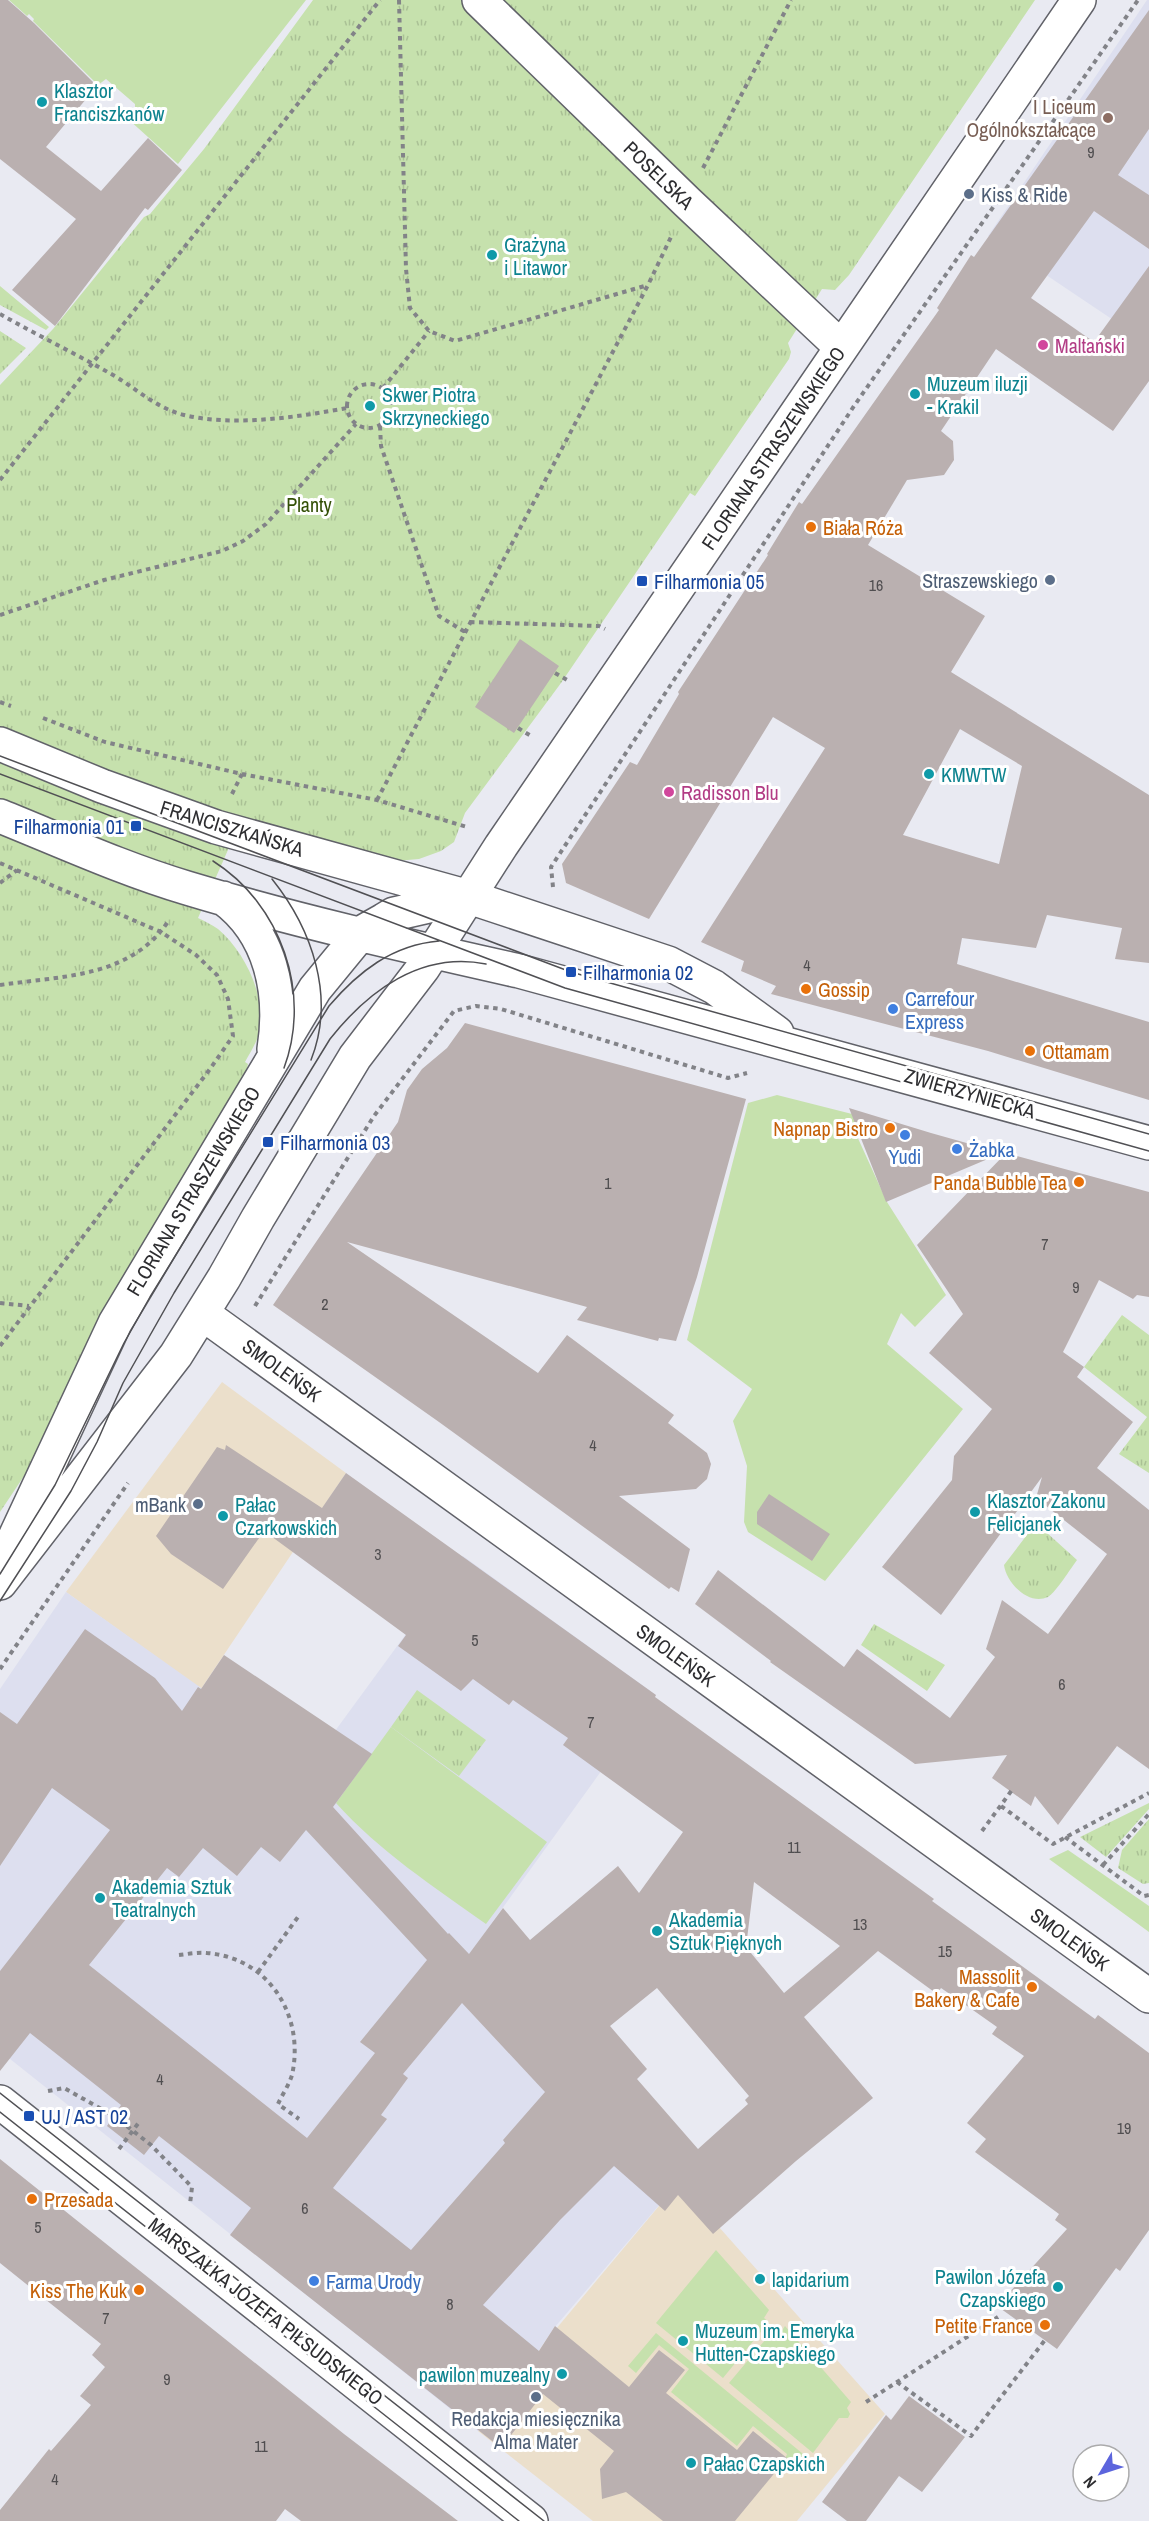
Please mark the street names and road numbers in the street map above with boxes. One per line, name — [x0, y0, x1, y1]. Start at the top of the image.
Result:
street label: POSELSKA — [618, 135, 700, 215]
street label: FLORIANA STRASZEWSKIEGO — [695, 341, 851, 555]
street label: FRANCISZKAŃSKA — [157, 793, 307, 863]
street label: ZWIERZYNIECKA — [901, 1061, 1039, 1125]
street label: FLORIANA STRASZEWSKIEGO — [120, 1081, 266, 1301]
street label: SMOLEŃSK — [237, 1332, 327, 1408]
street label: SMOLEŃSK — [631, 1617, 721, 1693]
street label: SMOLEŃSK — [1025, 1901, 1115, 1977]
street label: MARSZAŁKA JÓZEFA PIŁSUDSKIEGO — [143, 2211, 389, 2411]

